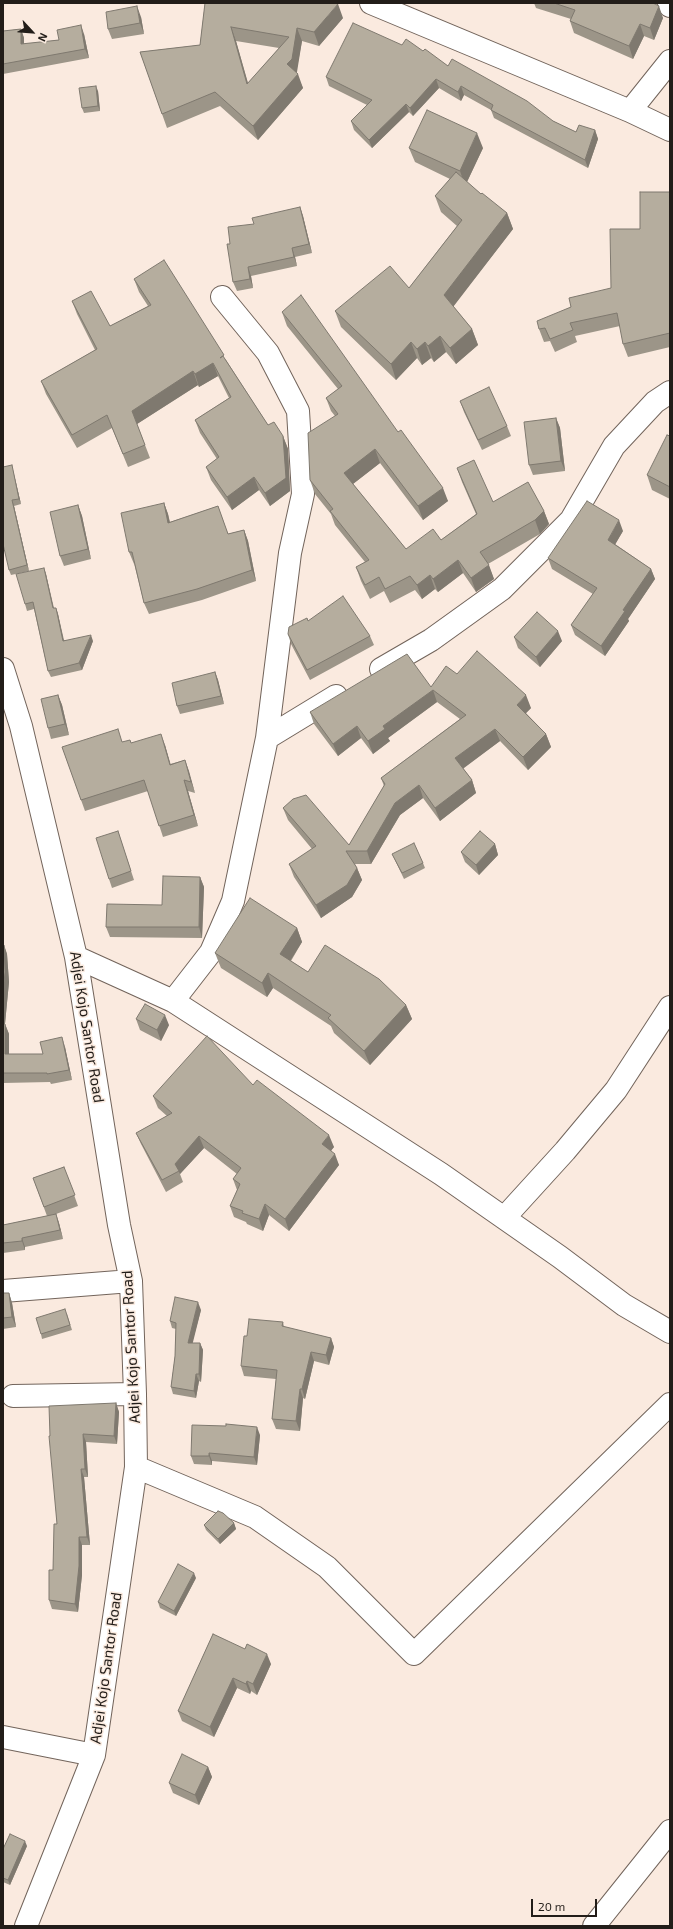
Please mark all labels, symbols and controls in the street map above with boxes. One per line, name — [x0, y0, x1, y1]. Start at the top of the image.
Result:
north arrow — [12, 12, 52, 52]
text: N — [36, 31, 51, 44]
street label: Adjei Kojo Santor Road — [66, 950, 108, 1104]
street label: Adjei Kojo Santor Road — [118, 1270, 144, 1424]
street label: Adjei Kojo Santor Road — [86, 1591, 126, 1745]
scale bar — [533, 1891, 599, 1917]
text: 20 m — [538, 1899, 565, 1913]

